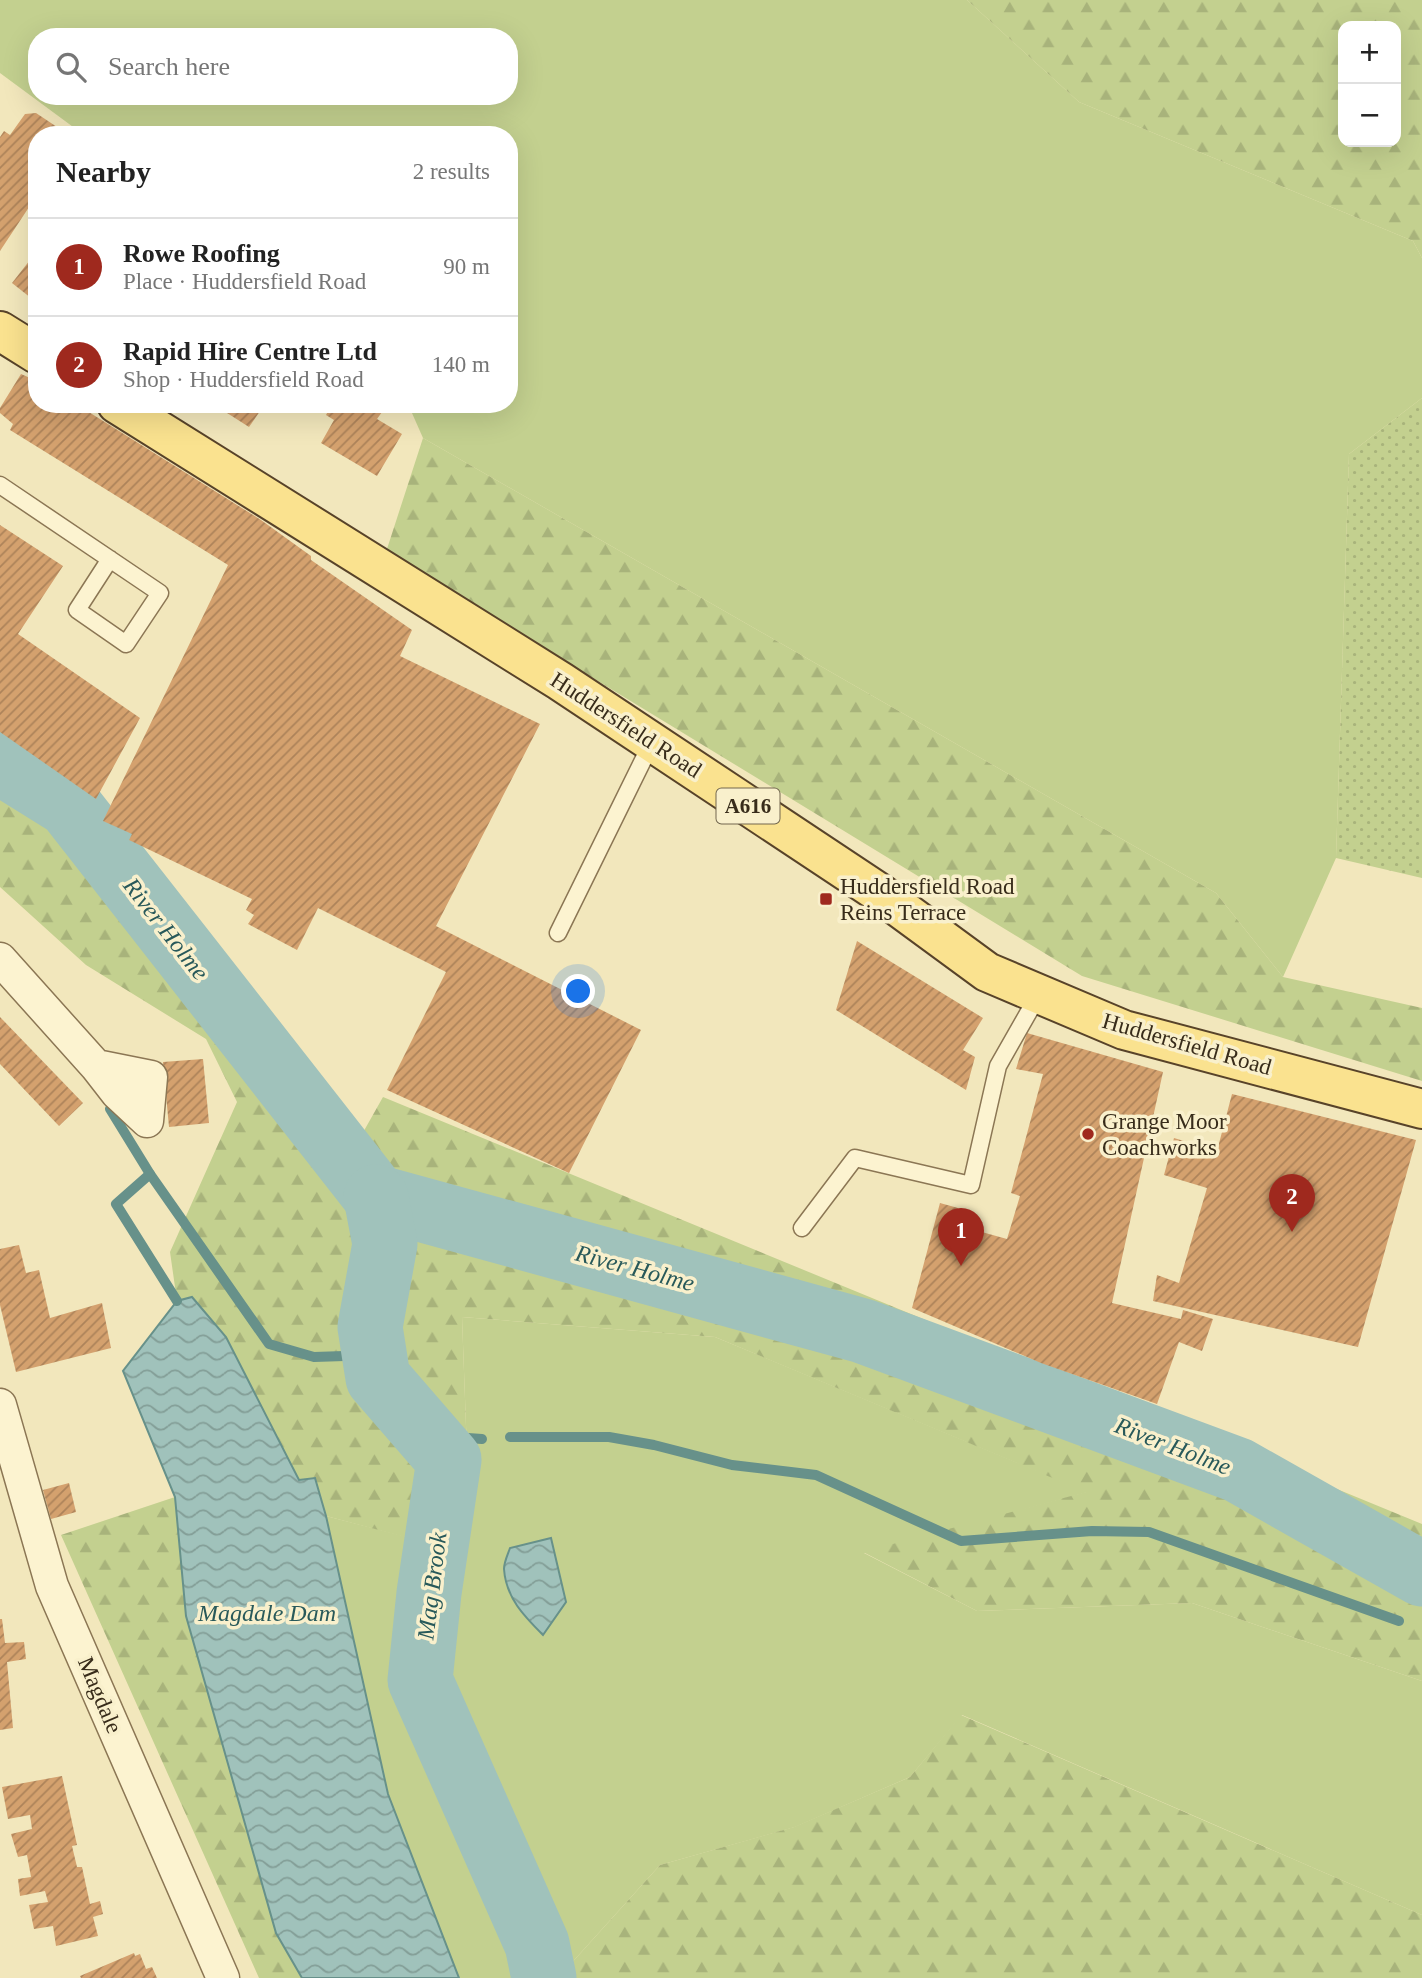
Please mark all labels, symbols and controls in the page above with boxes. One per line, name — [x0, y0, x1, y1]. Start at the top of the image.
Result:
map controls — [1338, 21, 1401, 147]
button: + — [1338, 21, 1401, 84]
search box — [28, 28, 518, 105]
icon: search — [52, 48, 90, 86]
text: Search here — [108, 52, 230, 81]
button: − — [1338, 84, 1401, 147]
text: Nearby — [56, 155, 151, 188]
text: 2 results — [413, 159, 490, 184]
text: Rowe Roofing — [123, 239, 280, 268]
text: 1 — [73, 254, 85, 279]
text: 90 m — [443, 254, 490, 279]
text: Place · Huddersfield Road — [123, 269, 366, 294]
text: Rapid Hire Centre Ltd — [123, 337, 377, 366]
text: 2 — [73, 352, 85, 377]
text: 140 m — [432, 352, 490, 377]
text: Shop · Huddersfield Road — [123, 367, 364, 392]
street label: Huddersfield Road — [546, 667, 706, 783]
road number: A616 — [716, 788, 780, 824]
water label: River Holme — [118, 872, 214, 985]
place label: Huddersfield Road Reins Terrace — [840, 874, 1015, 925]
marker: Huddersfield Road Reins Terrace — [818, 891, 834, 907]
your location — [561, 974, 595, 1008]
street label: Huddersfield Road — [1100, 1008, 1275, 1080]
place label: Grange Moor Coachworks — [1102, 1109, 1227, 1160]
marker: Grange Moor Coachworks — [1080, 1126, 1096, 1142]
pin: 2 — [1269, 1174, 1315, 1232]
pin: 1 — [938, 1208, 984, 1266]
water label: River Holme — [572, 1239, 698, 1296]
water label: River Holme — [1110, 1412, 1235, 1480]
water label: Mag Brook — [412, 1531, 452, 1642]
water label: Magdale Dam — [197, 1600, 336, 1626]
street label: Magdale — [73, 1653, 127, 1737]

